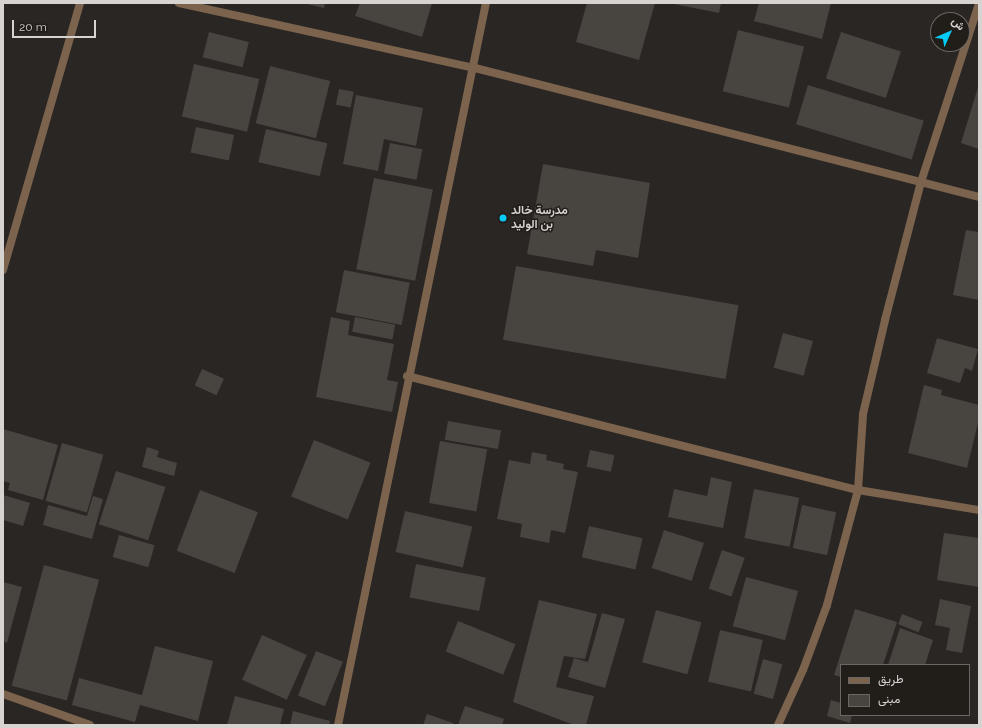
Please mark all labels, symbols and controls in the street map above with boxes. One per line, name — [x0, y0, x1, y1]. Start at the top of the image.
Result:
scale bar — [14, 12, 98, 38]
north arrow — [930, 12, 970, 52]
text: ش — [949, 15, 967, 33]
text: 20 m — [19, 20, 47, 34]
place label: مدرسة خالد بن الوليد — [511, 204, 568, 232]
marker: مدرسة خالد بن الوليد — [498, 213, 508, 223]
legend — [840, 664, 970, 716]
text: طريق — [878, 672, 903, 686]
text: مبنى — [878, 692, 900, 706]

